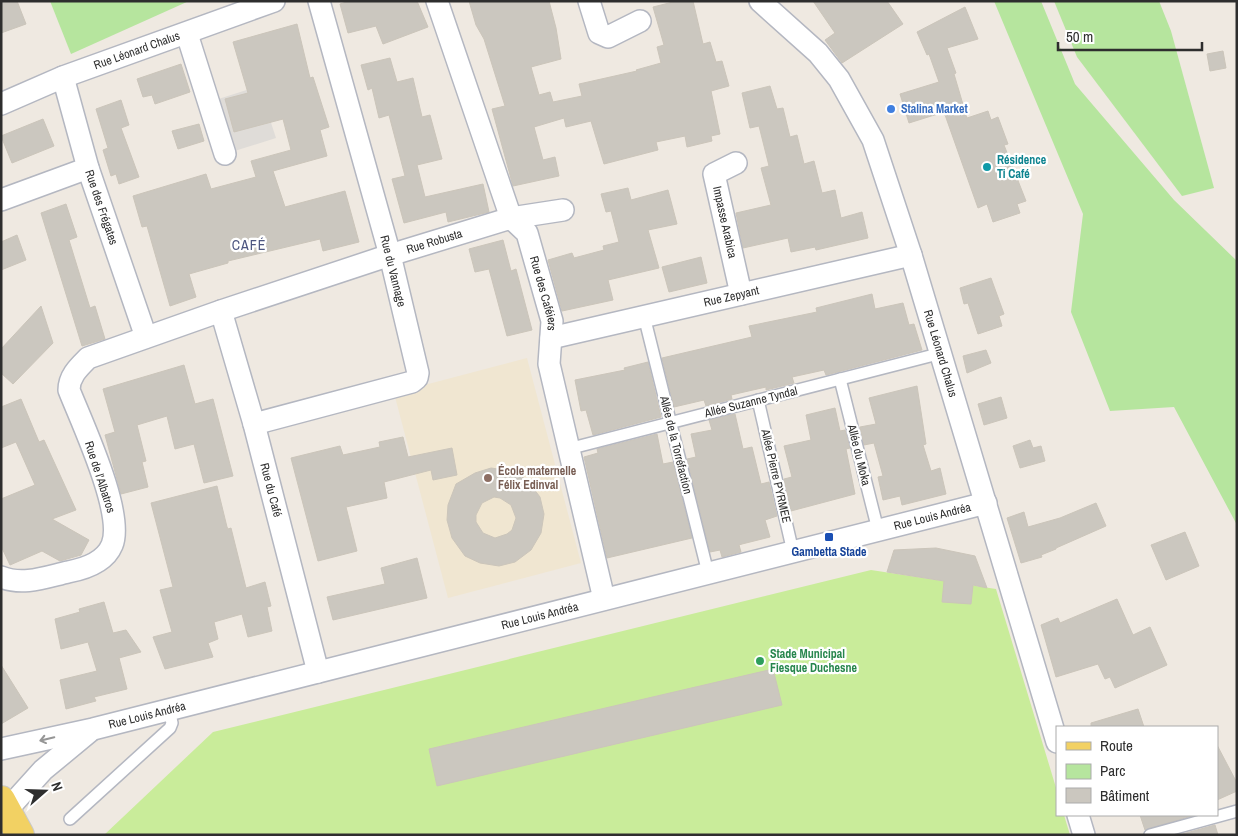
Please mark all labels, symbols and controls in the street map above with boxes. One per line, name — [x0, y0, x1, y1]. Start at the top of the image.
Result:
scale bar — [1058, 20, 1202, 52]
text: 50 m — [1066, 26, 1093, 47]
street label: Rue Léonard Chalus — [91, 28, 182, 73]
place label: Stalina Market — [901, 101, 968, 117]
marker: Stalina Market — [885, 103, 897, 115]
place label: Résidence Ti Café — [997, 152, 1047, 182]
marker: Résidence Ti Café — [981, 161, 993, 173]
street label: Rue des Frégates — [81, 168, 122, 247]
street label: Impasse Arabica — [709, 185, 741, 260]
street label: Rue Robusta — [405, 225, 465, 257]
street label: Rue du Vannage — [376, 234, 410, 308]
district label: CAFÉ — [232, 236, 266, 254]
street label: Rue des Caféiers — [526, 254, 560, 331]
street label: Rue Zepyant — [702, 282, 761, 311]
street label: Rue Léonard Chalus — [920, 308, 961, 399]
street label: Allée Suzanne Tyndal — [702, 383, 799, 421]
street label: Allée de la Torréfaction — [656, 393, 696, 496]
street label: Allée du Moka — [843, 422, 874, 488]
street label: Allée Pierre PYRMEE — [757, 427, 795, 524]
street label: Rue de l'Albatros — [81, 439, 119, 515]
street label: Rue du Café — [256, 461, 286, 519]
place label: École maternelle Félix Edinval — [498, 463, 577, 493]
marker: École maternelle Félix Edinval — [482, 472, 494, 484]
street label: Rue Louis Andréa — [892, 499, 973, 534]
marker: Gambetta Stade — [823, 531, 835, 543]
place label: Gambetta Stade — [792, 544, 867, 560]
street label: Rue Louis Andréa — [500, 598, 580, 633]
place label: Stade Municipal Fiesque Duchesne — [770, 646, 857, 676]
marker: Stade Municipal Fiesque Duchesne — [754, 655, 766, 667]
street label: Rue Louis Andréa — [107, 698, 188, 733]
legend — [1056, 726, 1218, 816]
one-way arrow — [39, 735, 55, 744]
text: Route — [1100, 735, 1133, 756]
text: Parc — [1100, 760, 1125, 781]
north arrow — [20, 766, 70, 816]
text: N — [47, 780, 67, 794]
text: Bâtiment — [1100, 785, 1150, 806]

